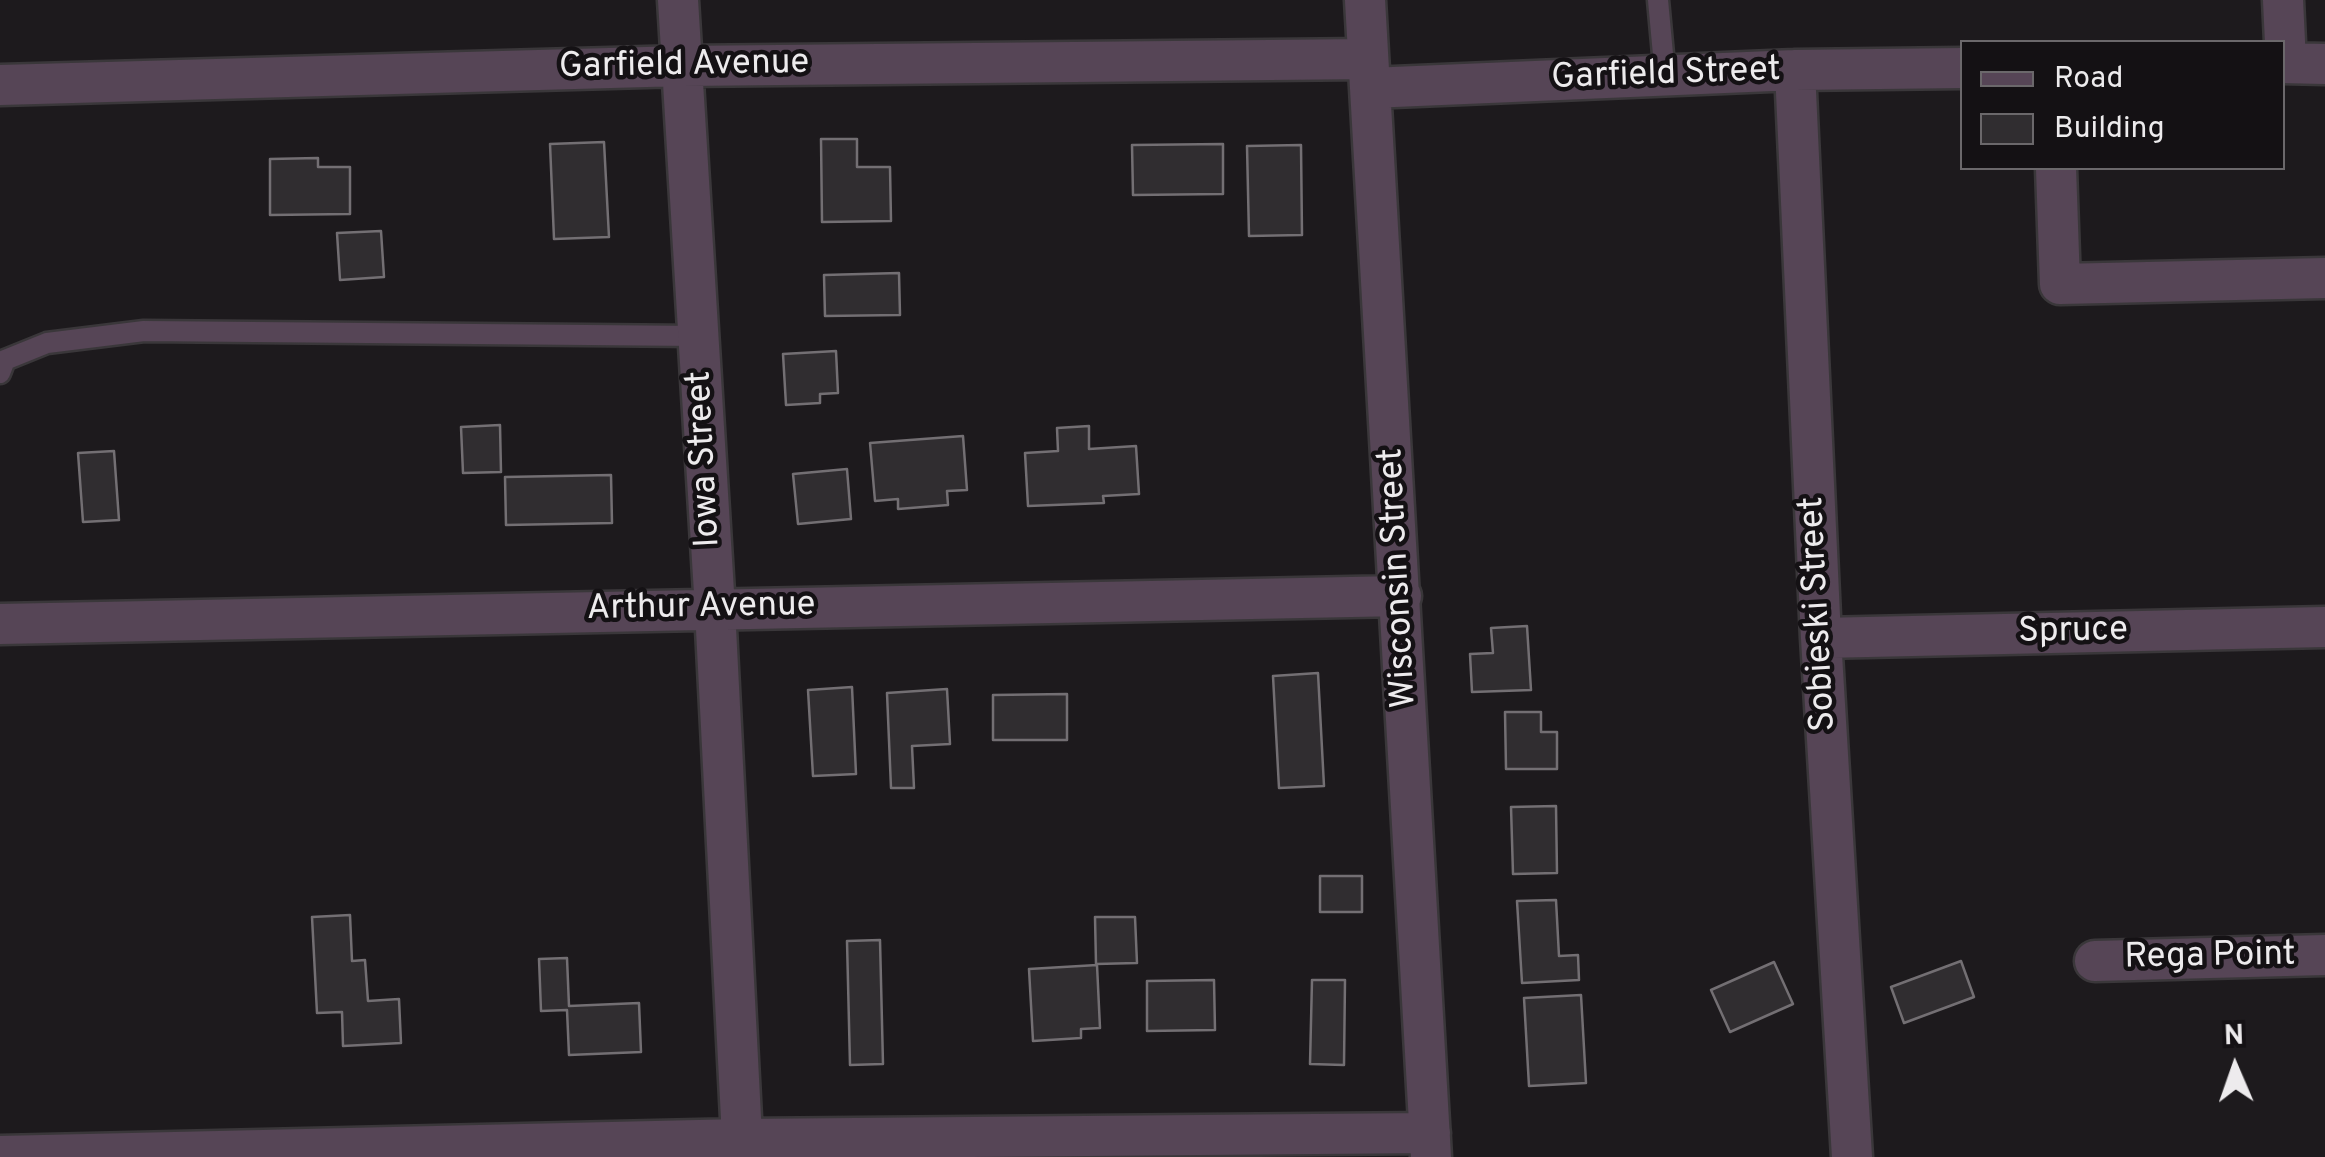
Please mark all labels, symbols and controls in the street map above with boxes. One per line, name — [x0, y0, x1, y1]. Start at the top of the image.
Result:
legend — [1960, 40, 2285, 170]
street label: Garfield Avenue — [559, 44, 809, 90]
street label: Garfield Street — [1551, 51, 1781, 101]
text: Road — [2054, 61, 2123, 98]
text: Building — [2054, 111, 2165, 148]
street label: Iowa Street — [680, 370, 732, 548]
street label: Wisconsin Street — [1372, 447, 1428, 709]
street label: Sobieski Street — [1793, 495, 1847, 733]
street label: Arthur Avenue — [586, 586, 816, 632]
street label: Spruce — [2018, 611, 2128, 655]
street label: Rega Point — [2124, 936, 2296, 980]
north arrow — [2185, 1017, 2285, 1117]
text: N — [2223, 1019, 2245, 1055]

